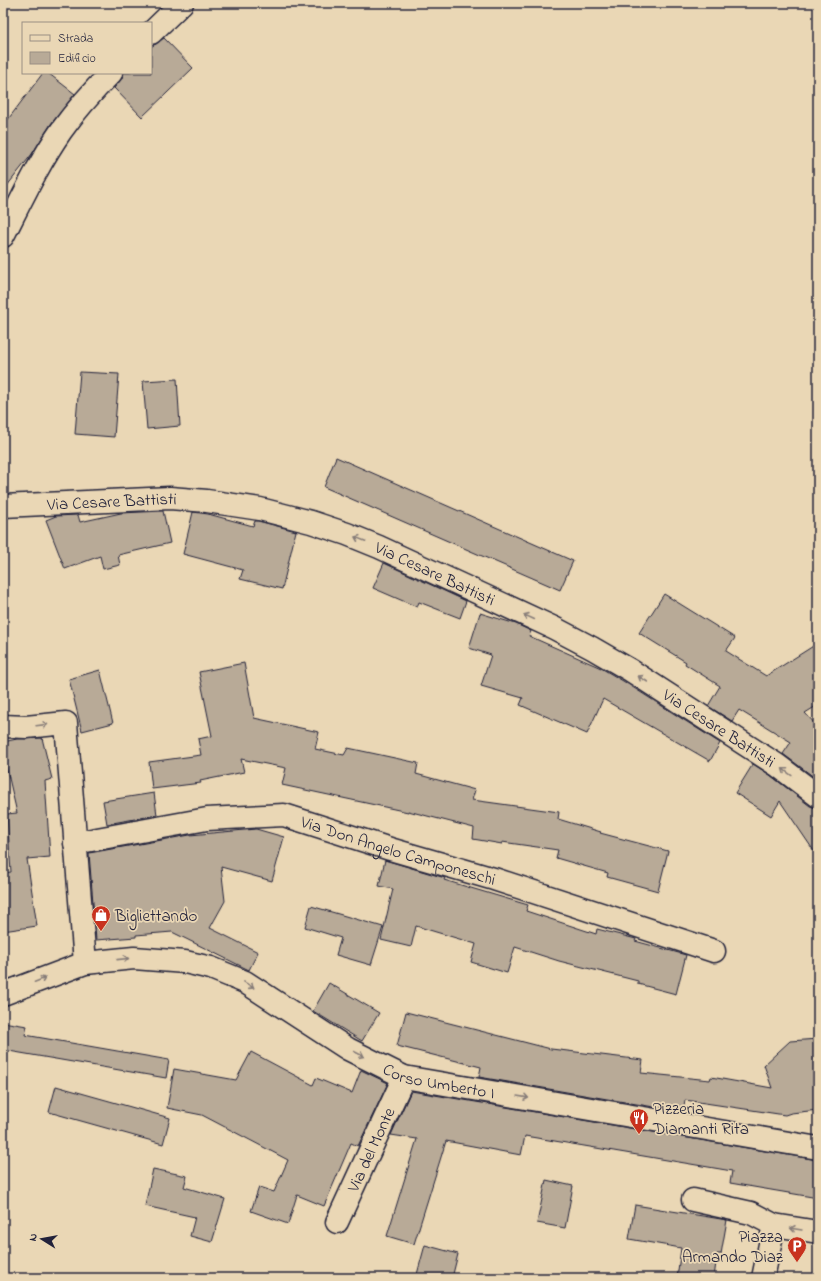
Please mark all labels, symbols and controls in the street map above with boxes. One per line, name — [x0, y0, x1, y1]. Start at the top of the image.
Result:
legend — [22, 22, 152, 74]
text: Strada — [58, 30, 93, 48]
text: Edificio — [58, 50, 96, 68]
street label: Via Cesare Battisti — [45, 487, 178, 518]
one-way arrow — [354, 535, 366, 543]
street label: Via Cesare Battisti — [370, 535, 499, 613]
one-way arrow — [523, 613, 535, 620]
one-way arrow — [638, 675, 649, 683]
street label: Via Cesare Battisti — [656, 683, 780, 775]
one-way arrow — [35, 722, 48, 729]
one-way arrow — [782, 768, 793, 777]
street label: Via Don Angelo Camponeschi — [296, 810, 498, 893]
shop icon: Bigliettando — [90, 904, 112, 932]
place label: Bigliettando — [114, 904, 198, 931]
one-way arrow — [116, 956, 129, 963]
one-way arrow — [33, 976, 45, 984]
one-way arrow — [243, 981, 255, 989]
one-way arrow — [352, 1051, 364, 1059]
street label: Corso Umberto I — [378, 1057, 496, 1106]
one-way arrow — [517, 1094, 530, 1102]
place label: Pizzeria Diamanti Rita — [652, 1097, 749, 1142]
street label: Via del Monte — [341, 1103, 402, 1197]
restaurant icon: Pizzeria Diamanti Rita — [628, 1107, 650, 1135]
north arrow — [22, 1219, 62, 1259]
place label: Piazza Armando Diaz — [682, 1225, 784, 1270]
one-way arrow — [790, 1225, 803, 1233]
text: N — [25, 1232, 42, 1242]
parking icon: Piazza Armando Diaz — [786, 1235, 808, 1263]

